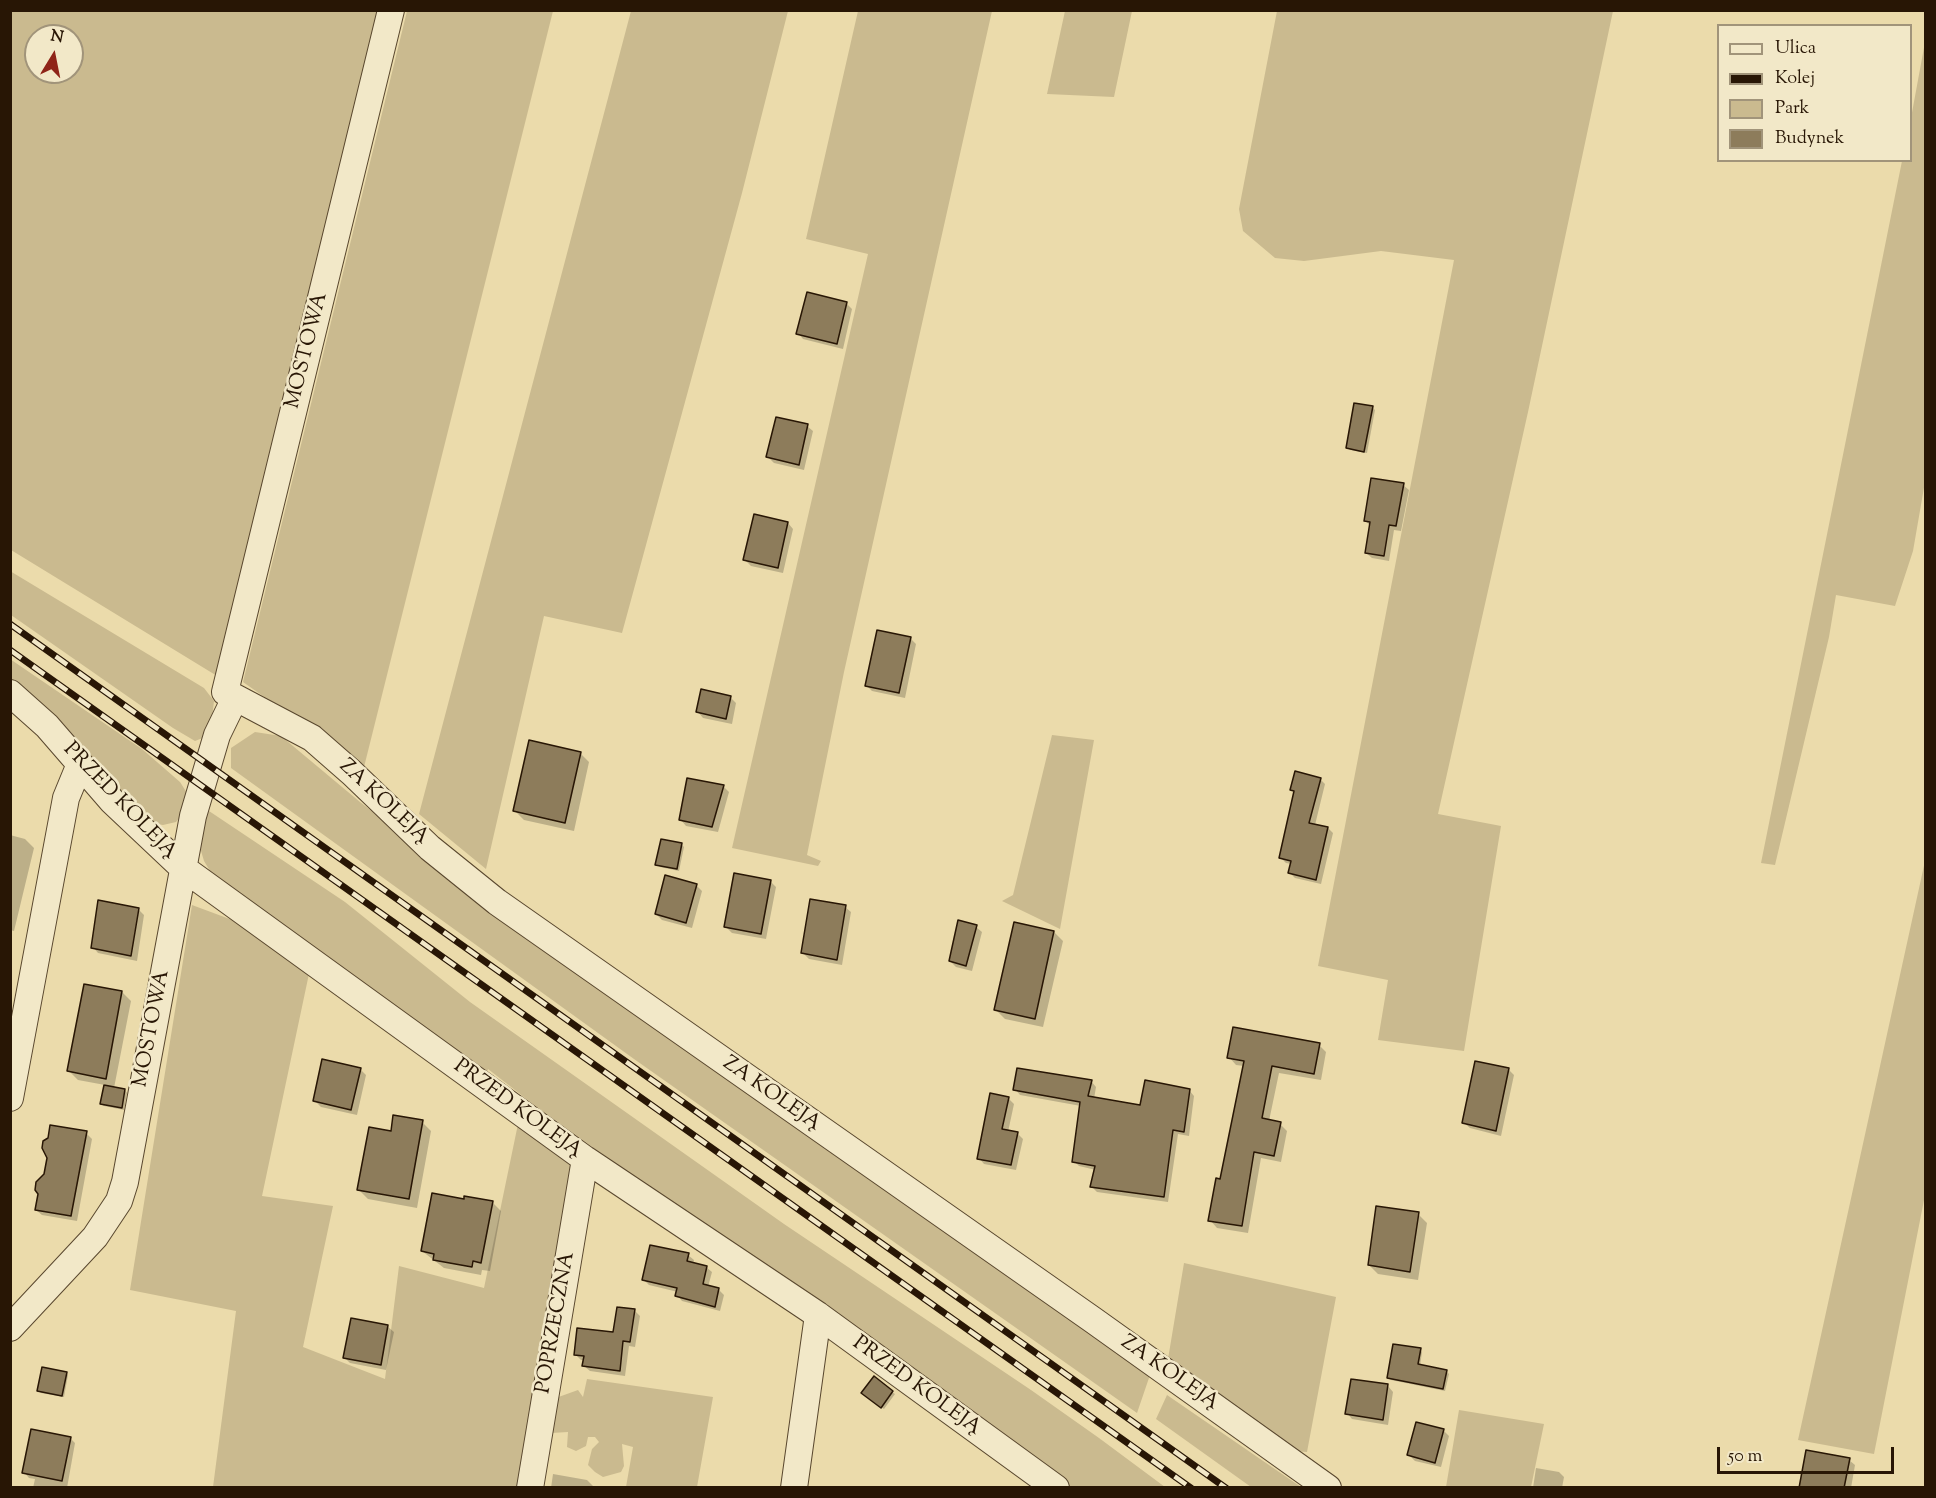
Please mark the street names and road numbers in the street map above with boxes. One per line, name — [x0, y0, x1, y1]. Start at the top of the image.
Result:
street label: MOSTOWA — [281, 290, 335, 412]
street label: PRZED KOLEJĄ — [57, 738, 181, 866]
street label: ZA KOLEJĄ — [333, 755, 433, 851]
street label: MOSTOWA — [129, 968, 177, 1090]
street label: ZA KOLEJĄ — [717, 1052, 825, 1138]
street label: PRZED KOLEJĄ — [448, 1055, 586, 1165]
street label: POPRZECZNA — [532, 1250, 582, 1396]
street label: ZA KOLEJĄ — [1115, 1331, 1223, 1417]
street label: PRZED KOLEJĄ — [847, 1332, 985, 1442]

